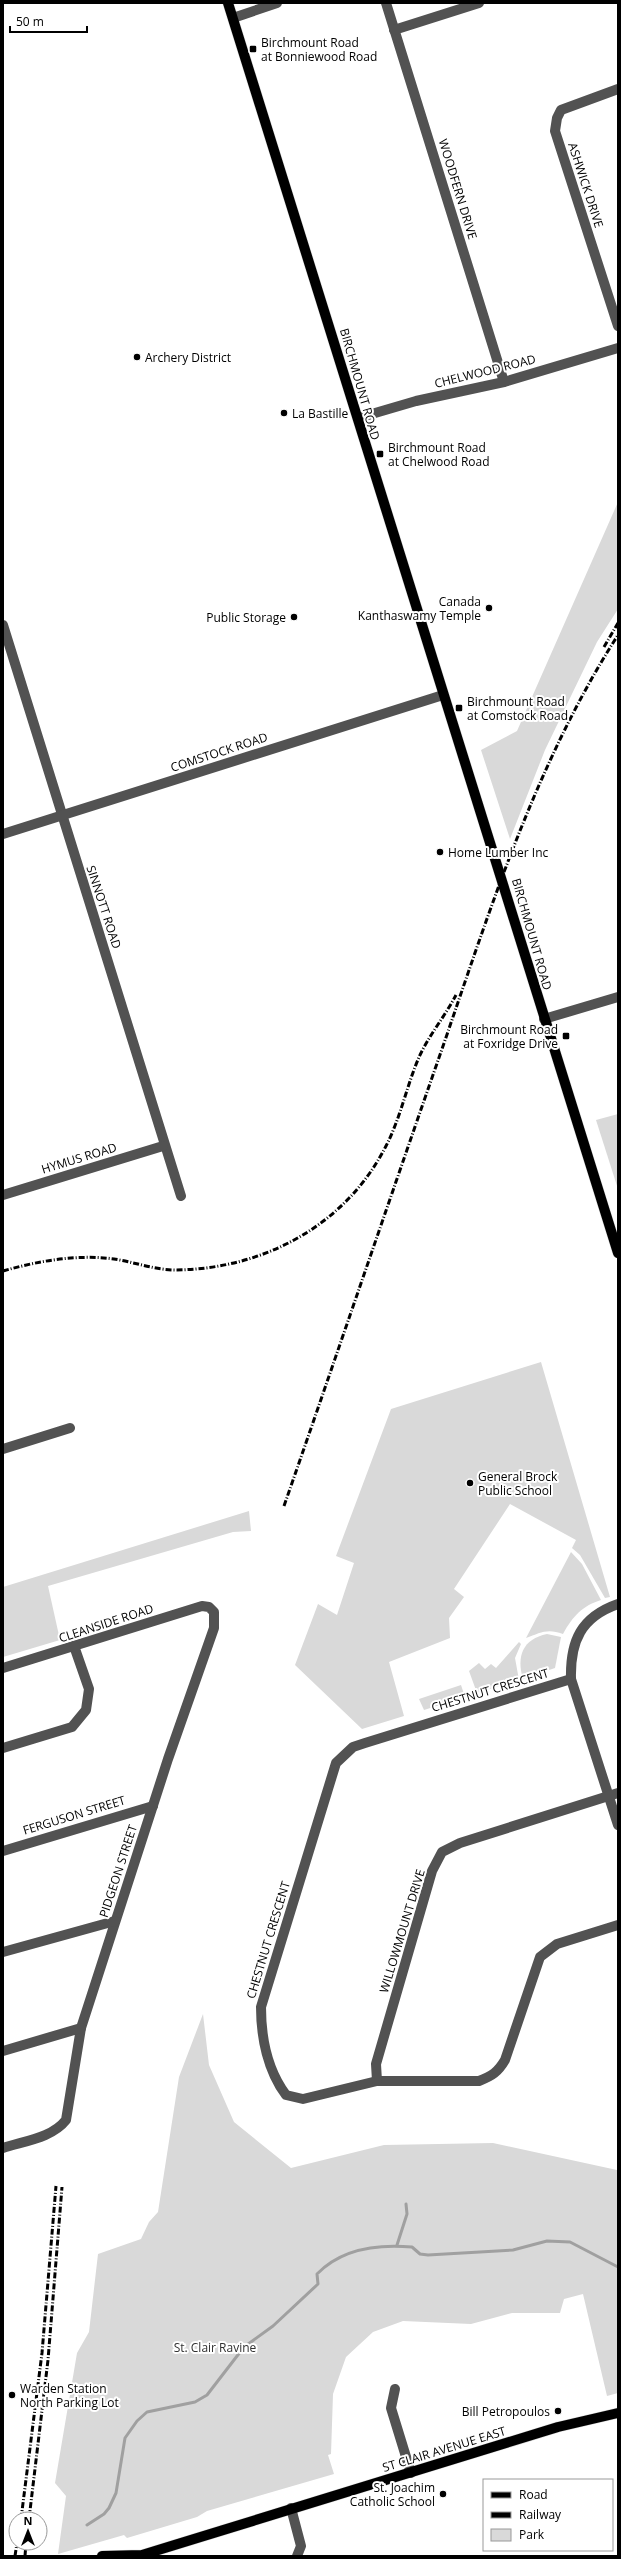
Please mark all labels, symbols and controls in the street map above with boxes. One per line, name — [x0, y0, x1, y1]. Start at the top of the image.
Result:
scale bar — [10, 8, 87, 34]
text: 50 m — [16, 13, 44, 30]
place label: Birchmount Road at Bonniewood Road — [261, 34, 377, 65]
marker: Birchmount Road at Bonniewood Road — [248, 44, 258, 54]
street label: WOODFERN DRIVE — [435, 137, 481, 241]
street label: ASHWICK DRIVE — [564, 140, 608, 230]
street label: BIRCHMOUNT ROAD — [336, 326, 384, 442]
place label: Archery District — [145, 349, 231, 366]
street label: CHELWOOD ROAD — [433, 350, 537, 392]
marker: Archery District — [132, 352, 142, 362]
place label: La Bastille — [292, 405, 349, 422]
marker: La Bastille — [279, 408, 289, 418]
place label: Birchmount Road at Chelwood Road — [388, 439, 490, 470]
marker: Birchmount Road at Chelwood Road — [375, 449, 385, 459]
place label: Canada Kanthaswamy Temple — [358, 593, 481, 624]
marker: Canada Kanthaswamy Temple — [484, 603, 494, 613]
place label: Public Storage — [206, 609, 286, 626]
marker: Public Storage — [289, 612, 299, 622]
place label: Birchmount Road at Comstock Road — [467, 693, 568, 724]
marker: Birchmount Road at Comstock Road — [454, 703, 464, 713]
street label: COMSTOCK ROAD — [168, 728, 270, 776]
place label: Home Lumber Inc — [448, 844, 549, 861]
marker: Home Lumber Inc — [435, 847, 445, 857]
street label: SINNOTT ROAD — [83, 863, 125, 951]
street label: BIRCHMOUNT ROAD — [508, 876, 556, 992]
place label: Birchmount Road at Foxridge Drive — [460, 1021, 558, 1052]
marker: Birchmount Road at Foxridge Drive — [561, 1031, 571, 1041]
street label: HYMUS ROAD — [39, 1138, 119, 1178]
place label: General Brock Public School — [478, 1468, 558, 1499]
marker: General Brock Public School — [465, 1478, 475, 1488]
street label: CLEANSIDE ROAD — [56, 1600, 156, 1646]
street label: CHESTNUT CRESCENT — [429, 1664, 551, 1716]
street label: FERGUSON STREET — [21, 1791, 128, 1839]
street label: PIDGEON STREET — [95, 1822, 141, 1920]
street label: WILLOWMOUNT DRIVE — [375, 1867, 429, 1995]
street label: CHESTNUT CRESCENT — [242, 1879, 294, 2001]
park label: St. Clair Ravine — [174, 2339, 257, 2356]
place label: Warden Station North Parking Lot — [20, 2380, 119, 2411]
marker: Warden Station North Parking Lot — [7, 2390, 17, 2400]
place label: Bill Petropoulos — [462, 2403, 550, 2420]
marker: Bill Petropoulos — [553, 2406, 563, 2416]
street label: ST CLAIR AVENUE EAST — [380, 2422, 508, 2476]
place label: St. Joachim Catholic School — [350, 2479, 435, 2510]
legend — [483, 2479, 613, 2551]
text: Road — [519, 2486, 548, 2503]
marker: St. Joachim Catholic School — [438, 2489, 448, 2499]
text: Railway — [519, 2506, 562, 2523]
north arrow — [8, 2511, 48, 2551]
text: N — [24, 2513, 32, 2528]
text: Park — [519, 2526, 545, 2543]

